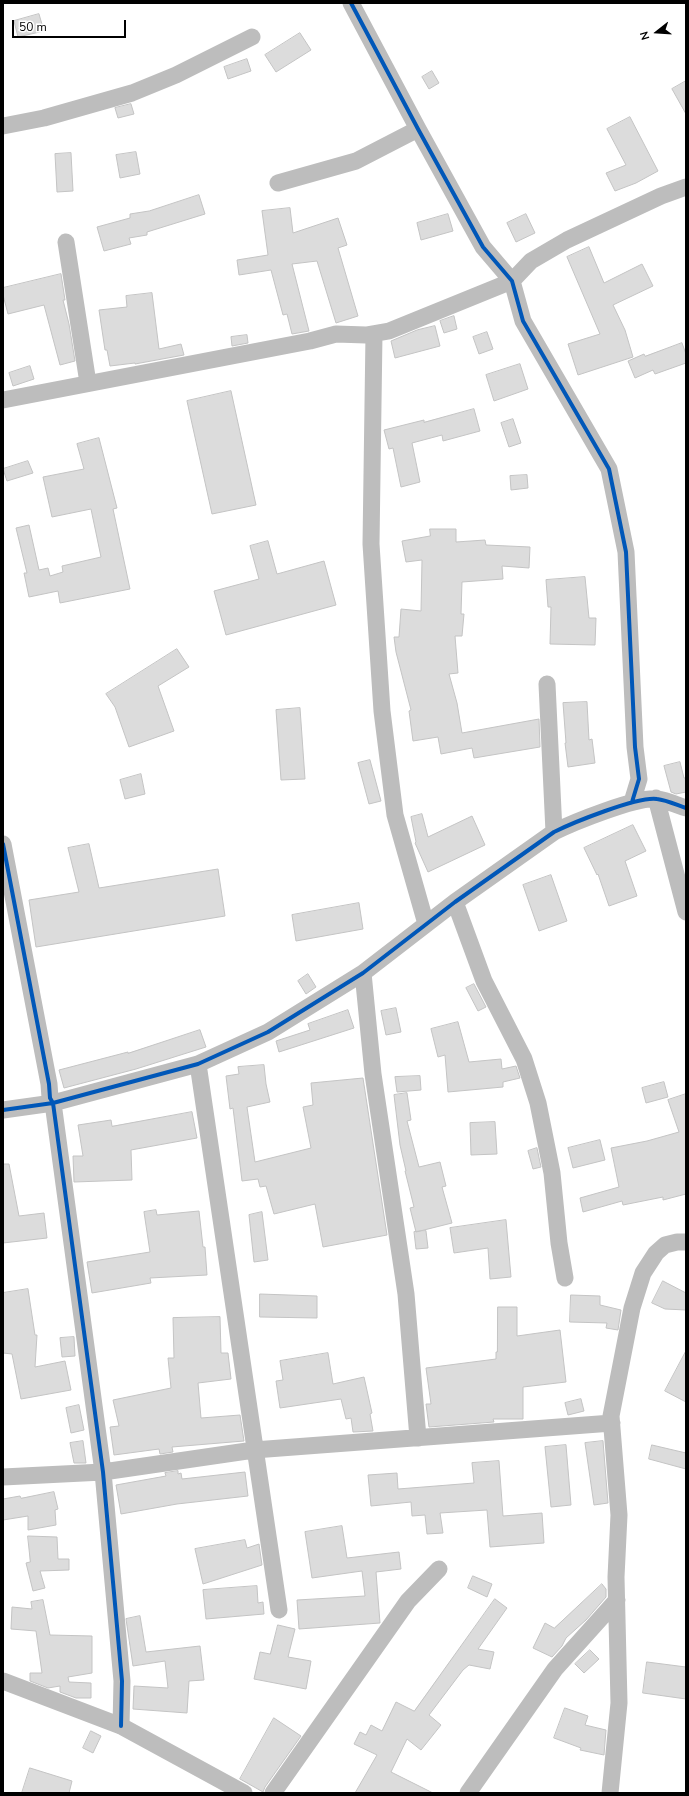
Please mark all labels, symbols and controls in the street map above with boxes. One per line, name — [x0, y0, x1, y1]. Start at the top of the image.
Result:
scale bar — [14, 12, 128, 38]
north arrow — [637, 12, 677, 52]
text: 50 m — [19, 19, 47, 35]
text: N — [637, 30, 653, 42]

